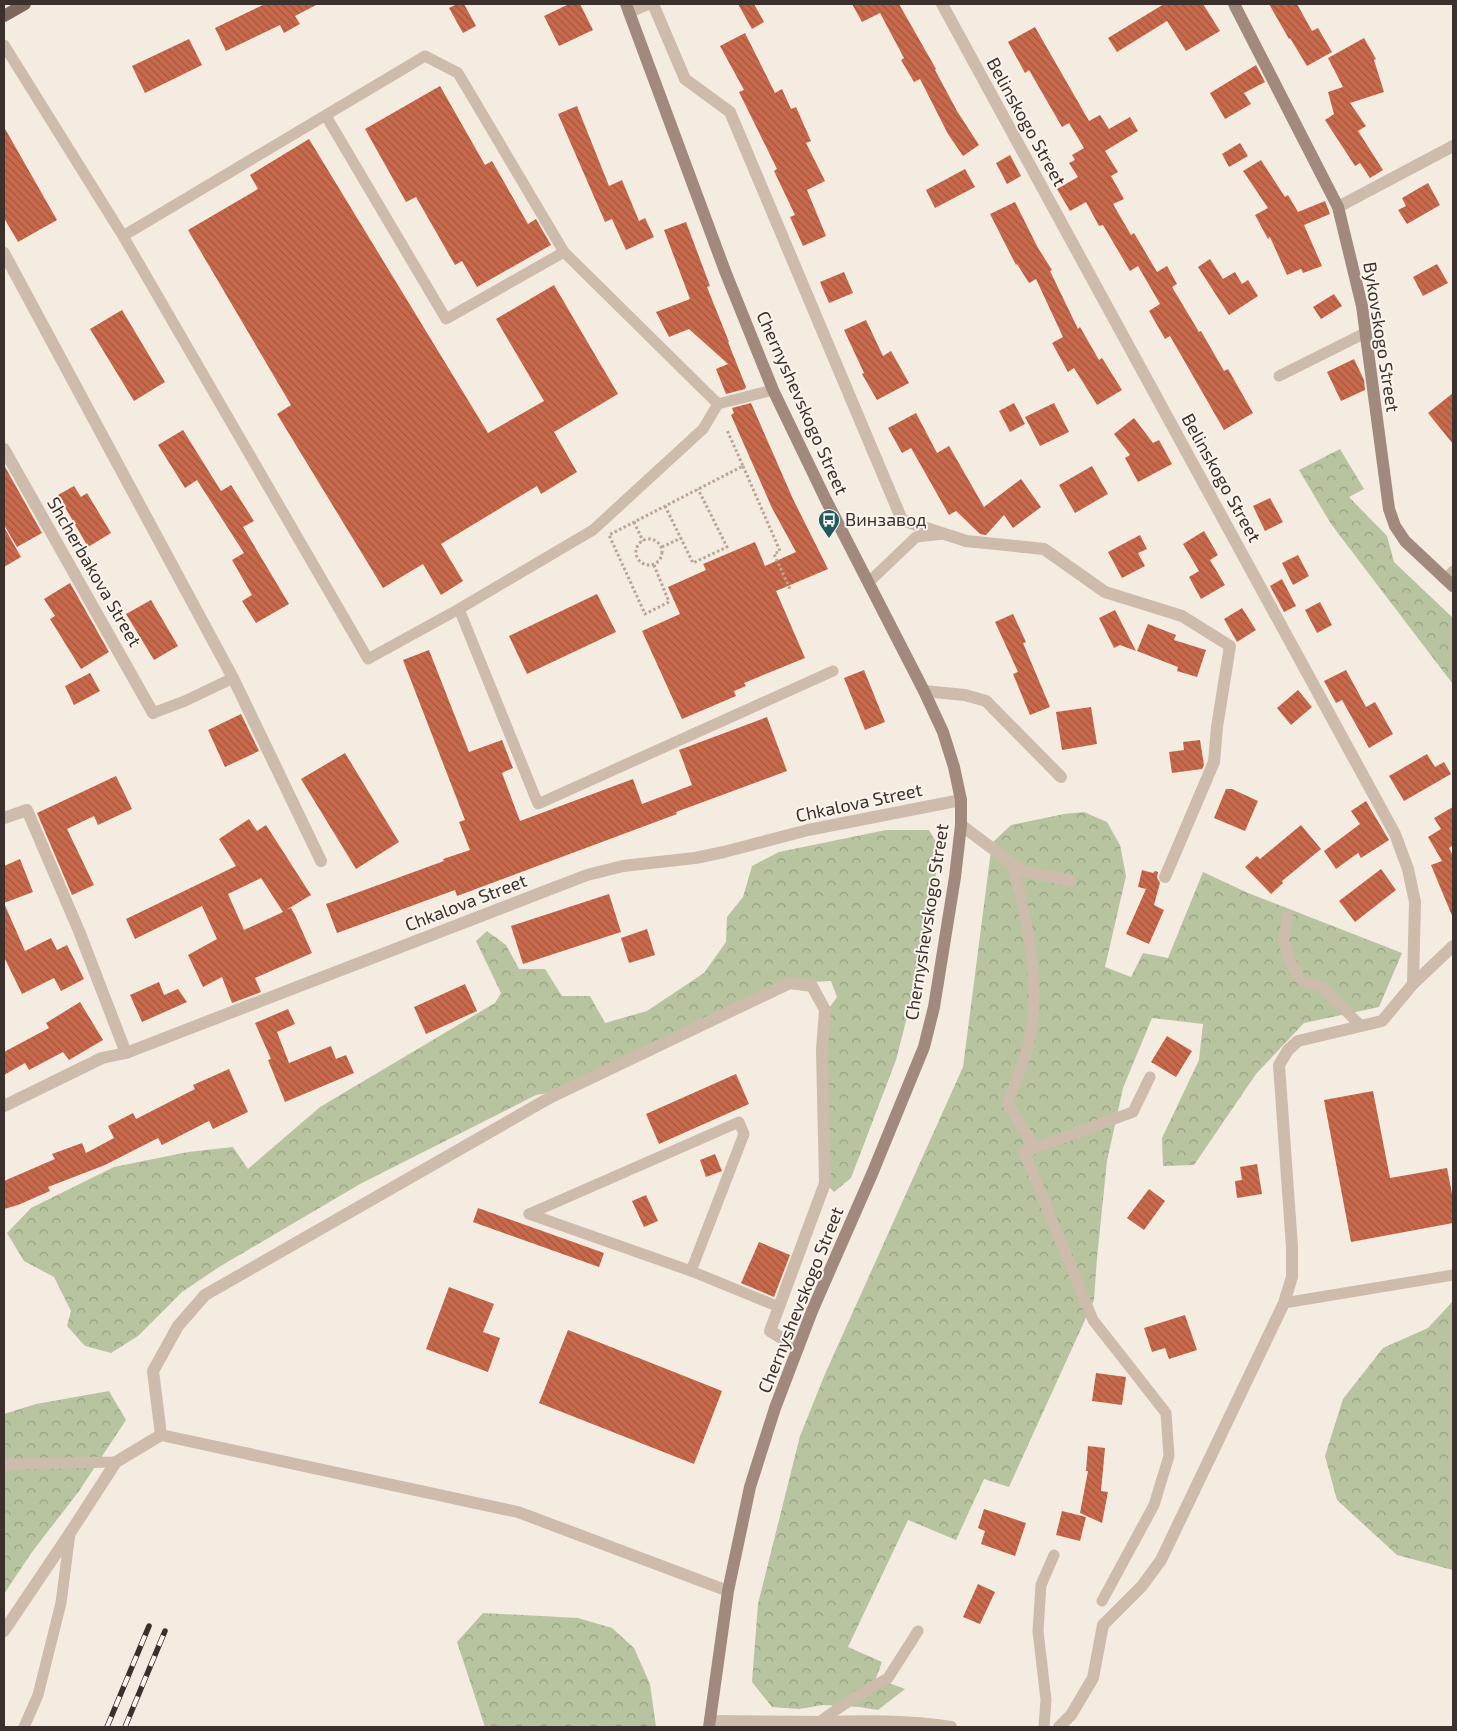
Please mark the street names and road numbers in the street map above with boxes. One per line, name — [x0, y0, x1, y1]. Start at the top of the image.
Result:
street label: Belinskogo Street — [982, 53, 1071, 190]
street label: Bykovskogo Street — [1359, 260, 1405, 414]
street label: Chernyshevskogo Street — [752, 307, 853, 498]
street label: Belinskogo Street — [1177, 409, 1266, 546]
street label: Shcherbakova Street — [43, 493, 147, 650]
street label: Chkalova Street — [794, 778, 924, 826]
street label: Chernyshevskogo Street — [900, 822, 952, 1022]
street label: Chkalova Street — [402, 869, 530, 935]
street label: Chernyshevskogo Street — [753, 1203, 848, 1396]

